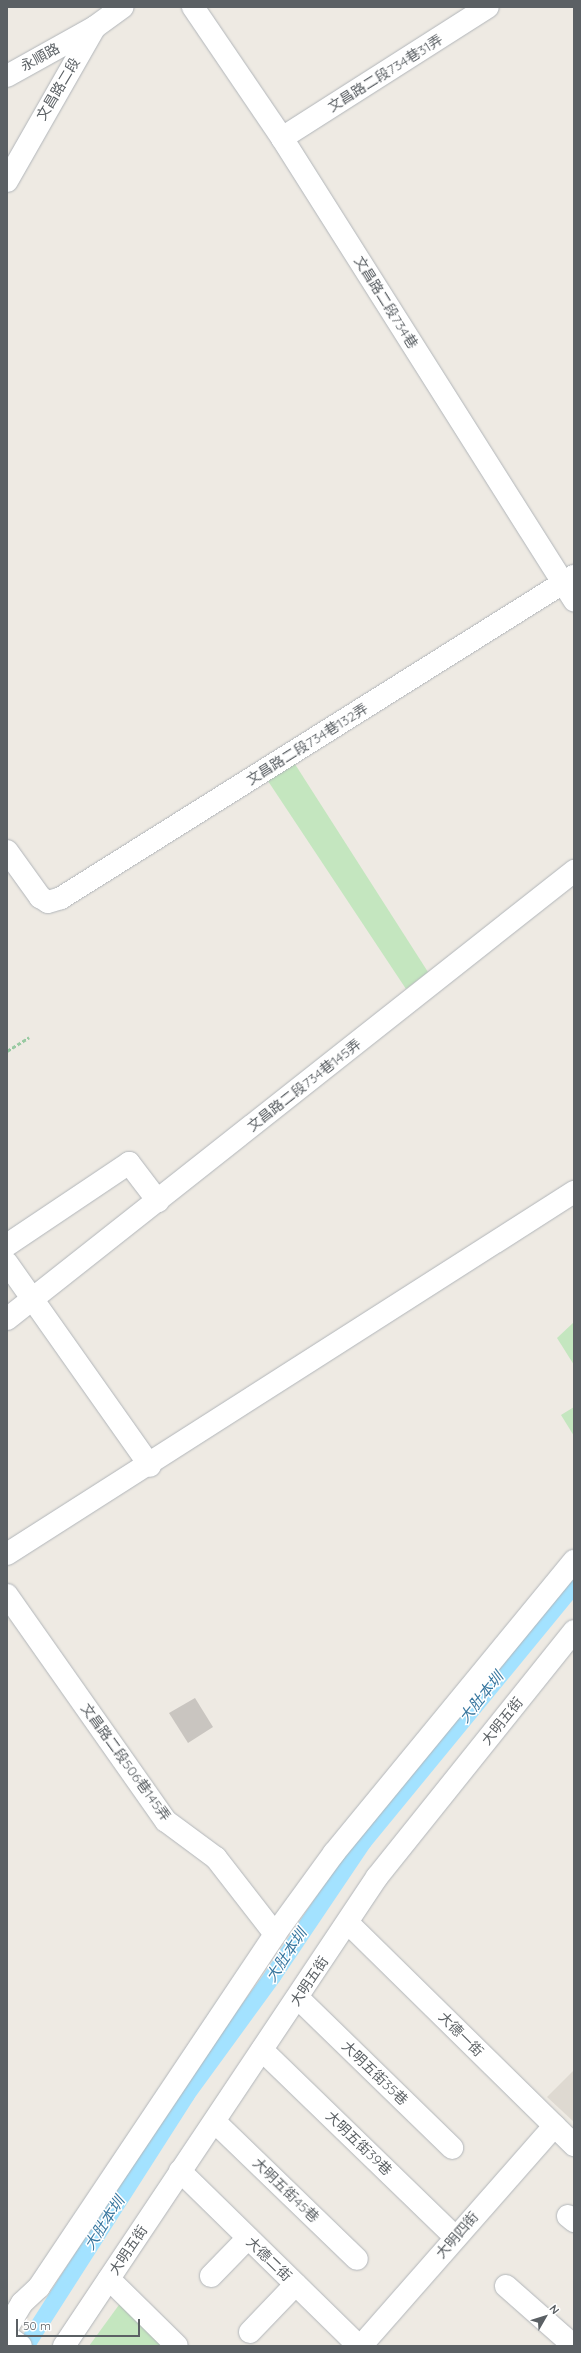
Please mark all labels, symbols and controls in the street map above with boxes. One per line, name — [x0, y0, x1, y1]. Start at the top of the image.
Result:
street label: 文昌路二段734巷31弄 — [324, 31, 446, 115]
street label: 永順路 — [18, 39, 62, 75]
street label: 文昌路二段 — [33, 55, 83, 123]
street label: 文昌路二段734巷 — [351, 253, 421, 351]
street label: 文昌路二段734巷132弄 — [243, 700, 371, 788]
street label: 文昌路二段734巷145弄 — [244, 1035, 364, 1135]
water label: 大肚本圳 — [455, 1668, 507, 1726]
street label: 大明五街 — [478, 1694, 526, 1748]
street label: 文昌路二段506巷145弄 — [78, 1700, 174, 1824]
water label: 大肚本圳 — [262, 1925, 310, 1985]
street label: 大明五街 — [286, 1953, 332, 2009]
street label: 大德一街 — [435, 2008, 487, 2060]
street label: 大明五街35巷 — [339, 2037, 411, 2109]
street label: 大明五街39巷 — [323, 2107, 395, 2179]
street label: 大明五街45巷 — [250, 2154, 322, 2226]
water label: 大肚本圳 — [80, 2193, 128, 2253]
street label: 大明四街 — [432, 2208, 482, 2262]
street label: 大明五街 — [105, 2222, 151, 2278]
street label: 大德二街 — [243, 2234, 295, 2284]
north arrow — [525, 2297, 565, 2337]
text: N — [546, 2302, 562, 2317]
scale bar — [18, 2311, 142, 2337]
text: 50 m — [23, 2318, 51, 2333]

